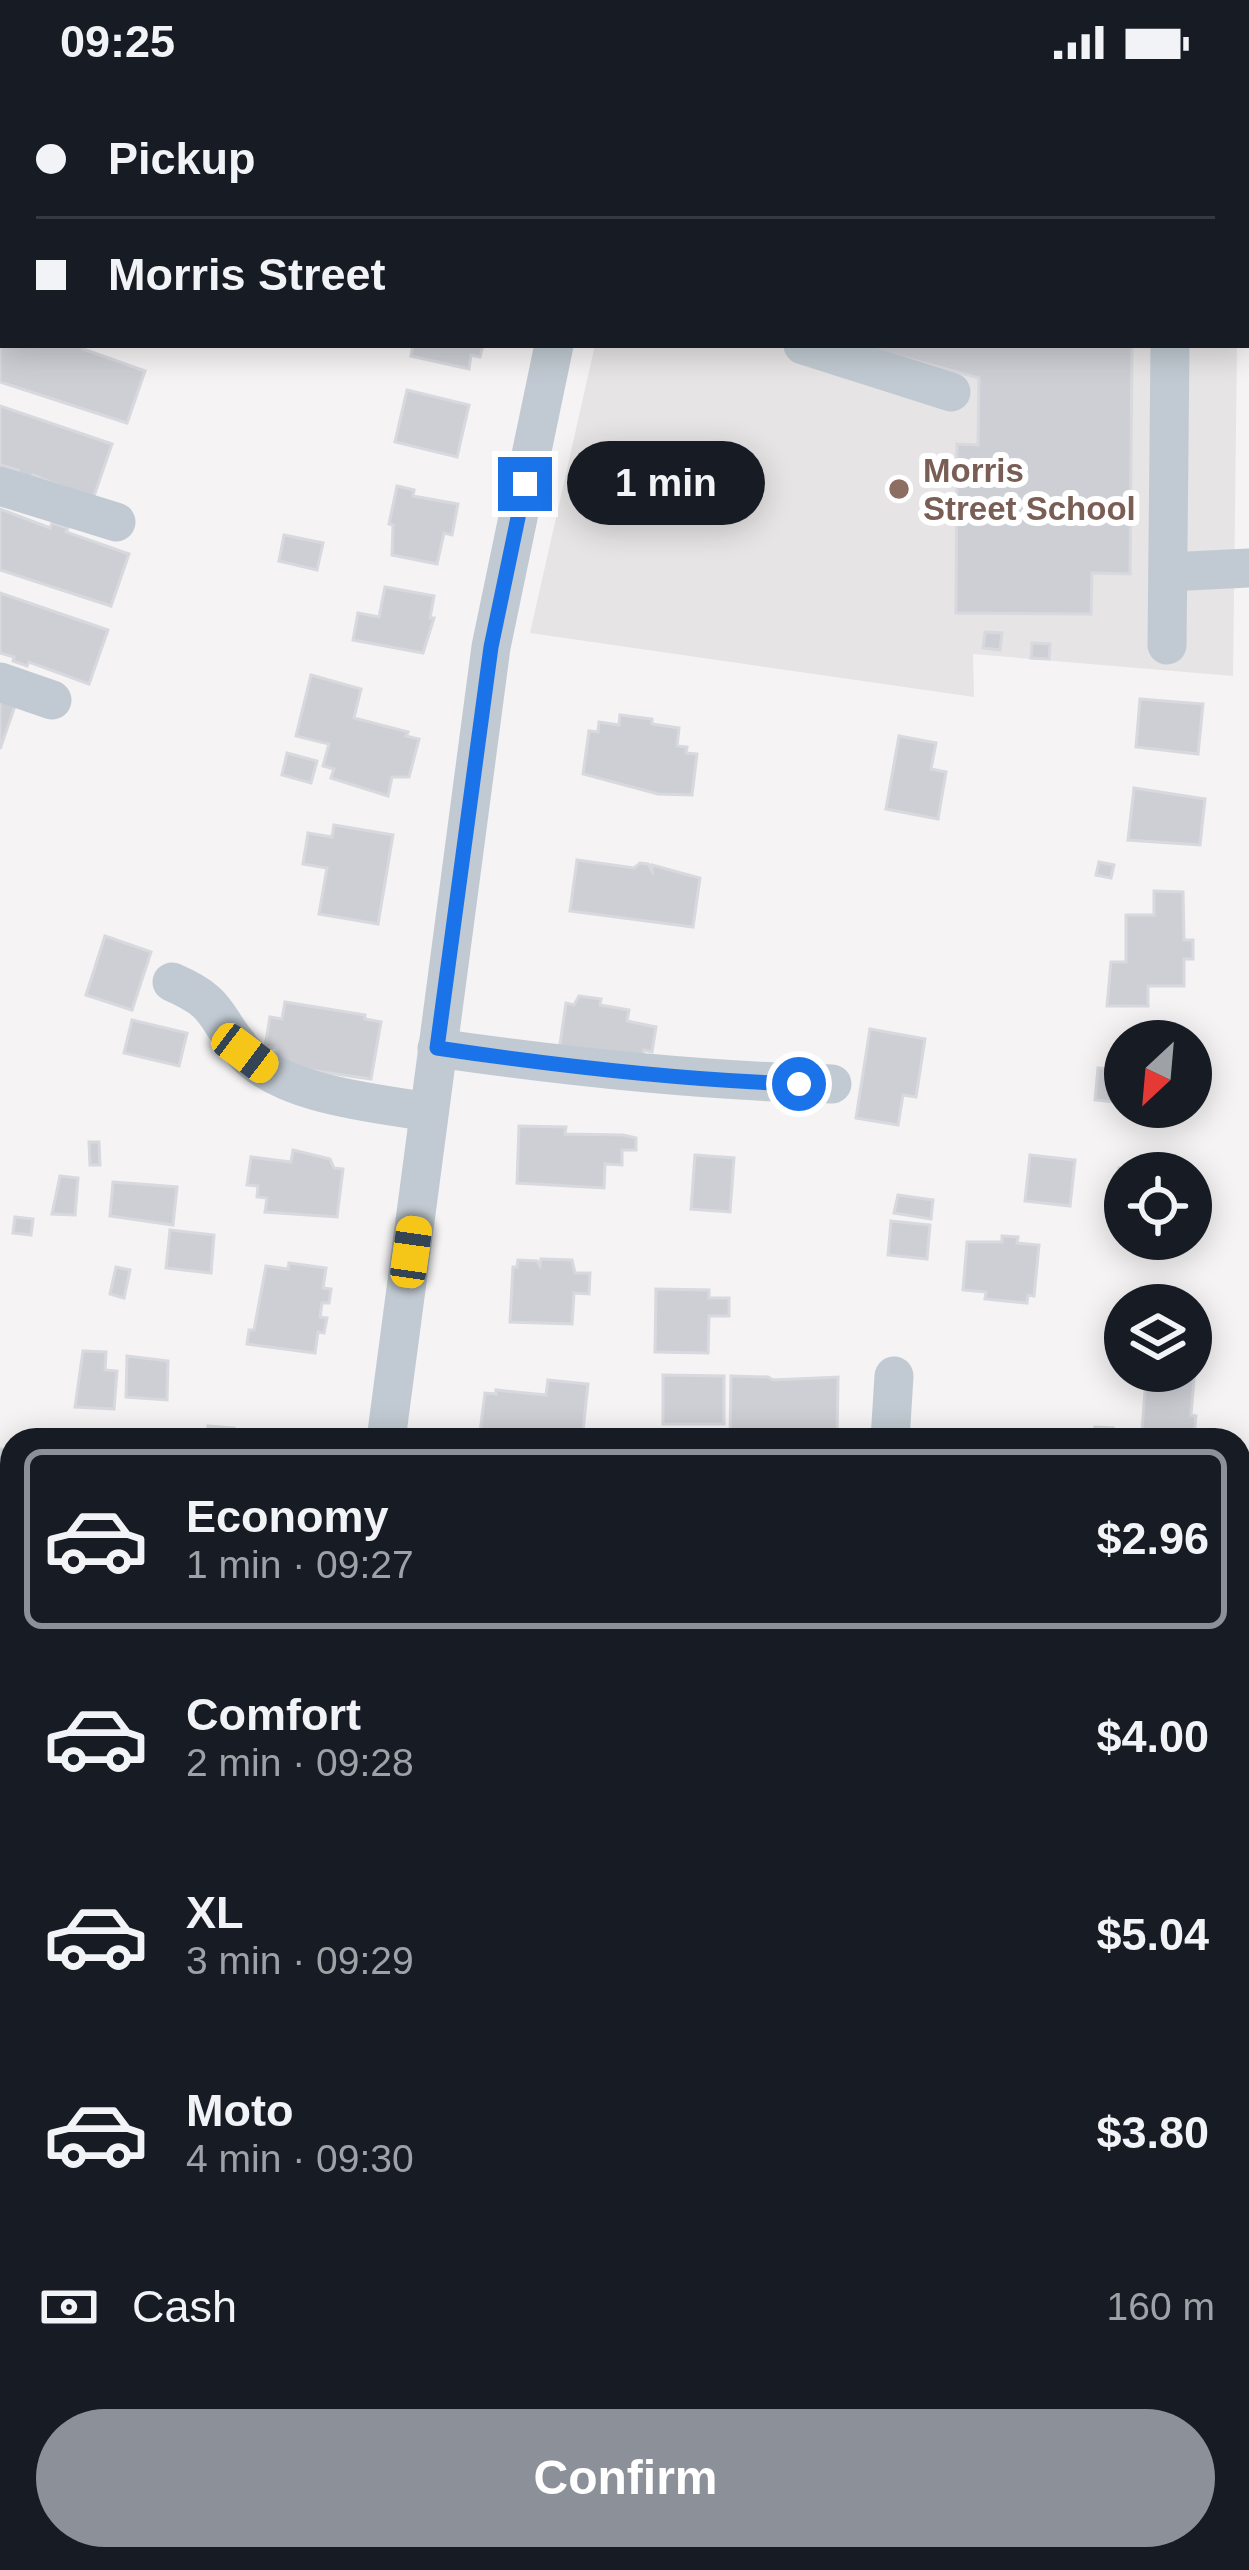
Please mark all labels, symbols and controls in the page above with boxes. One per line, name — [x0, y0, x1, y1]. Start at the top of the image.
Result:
text: 09:25 — [60, 16, 175, 67]
text: Pickup — [108, 133, 256, 184]
text: Morris Street — [108, 249, 386, 300]
callout: 1 min — [567, 442, 765, 526]
place label: Morris Street School — [923, 452, 1136, 527]
route end — [498, 457, 552, 511]
text: 1 min — [615, 461, 717, 504]
marker: Morris Street School — [886, 476, 912, 502]
car — [205, 1017, 285, 1089]
north arrow — [1104, 1020, 1212, 1128]
map controls — [1104, 1020, 1212, 1392]
route start — [772, 1057, 826, 1111]
button: locate — [1104, 1152, 1212, 1260]
car — [388, 1214, 434, 1290]
button: layers — [1104, 1284, 1212, 1392]
icon: car — [42, 1485, 150, 1593]
text: Economy — [186, 1491, 389, 1542]
text: $2.96 — [1096, 1513, 1209, 1564]
text: 1 min · 09:27 — [186, 1543, 414, 1586]
icon: car — [42, 1683, 150, 1791]
text: Comfort — [186, 1689, 361, 1740]
text: $4.00 — [1096, 1711, 1209, 1762]
text: 2 min · 09:28 — [186, 1741, 414, 1784]
icon: car — [42, 1881, 150, 1989]
text: XL — [186, 1887, 244, 1938]
text: $5.04 — [1096, 1909, 1209, 1960]
text: 3 min · 09:29 — [186, 1939, 414, 1982]
icon: car — [42, 2079, 150, 2187]
text: Moto — [186, 2085, 293, 2136]
text: $3.80 — [1096, 2107, 1209, 2158]
text: 4 min · 09:30 — [186, 2137, 414, 2180]
icon: cash — [36, 2274, 102, 2340]
text: Cash — [132, 2281, 237, 2332]
text: 160 m — [1107, 2285, 1215, 2328]
button: Confirm — [36, 2409, 1215, 2547]

